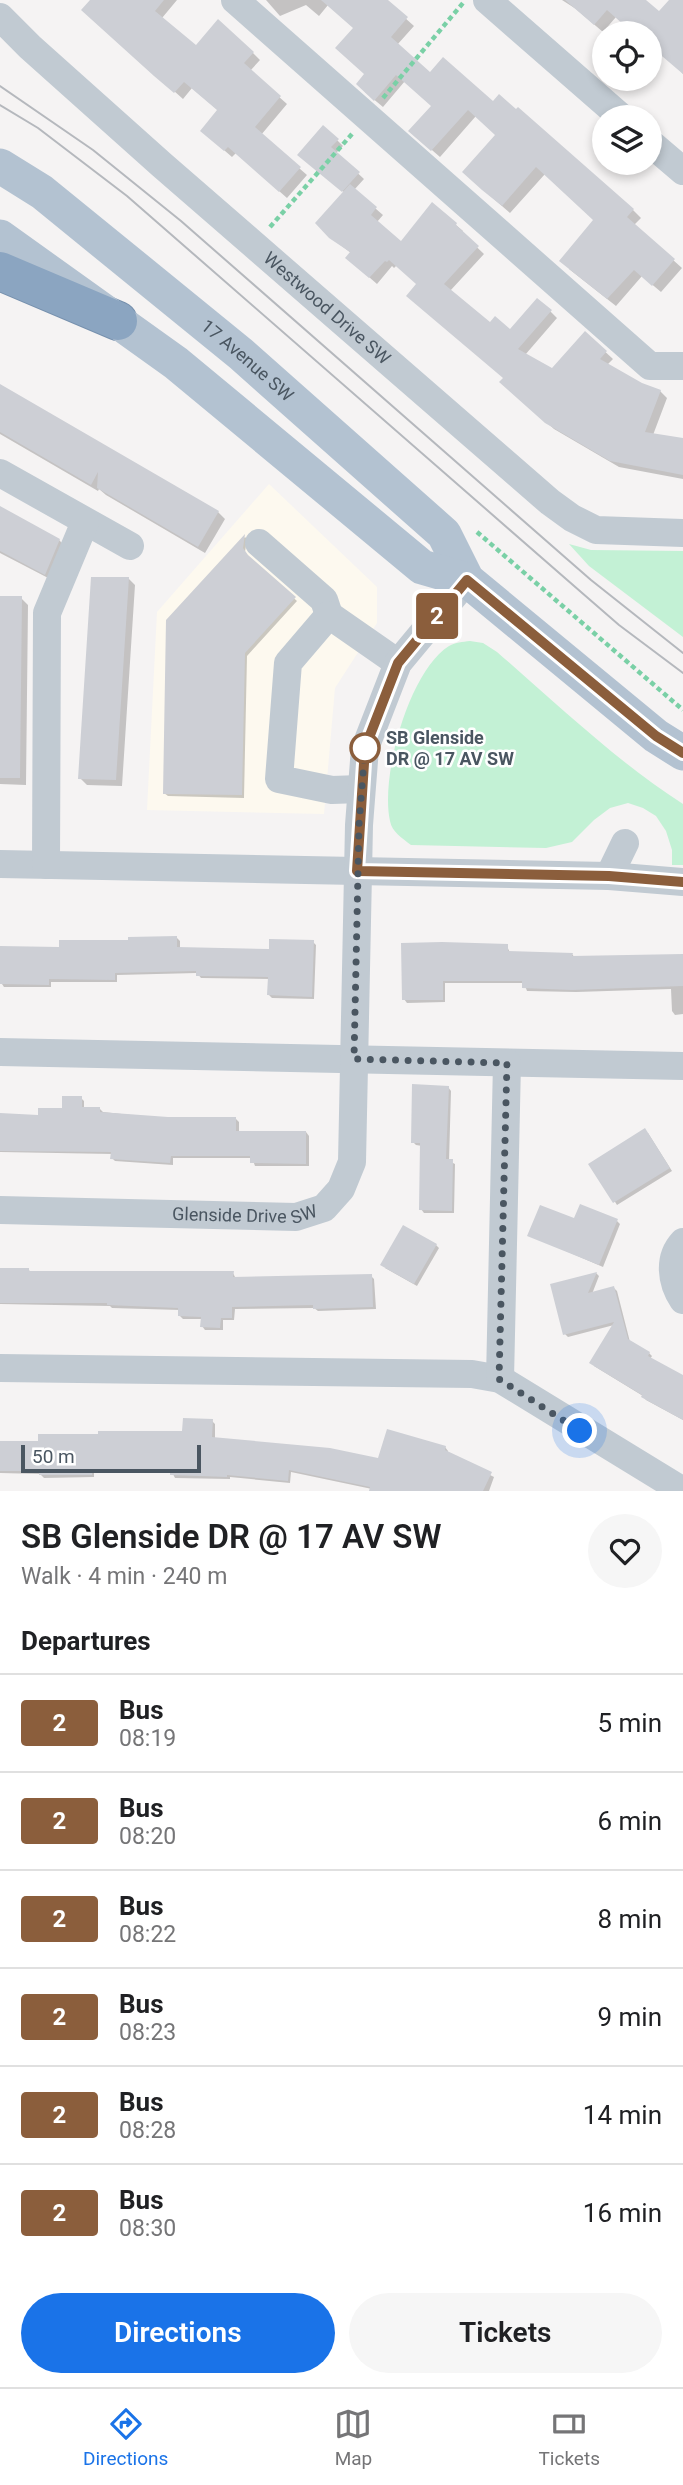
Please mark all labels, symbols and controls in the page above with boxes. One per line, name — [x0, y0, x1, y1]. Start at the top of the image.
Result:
map controls — [592, 21, 662, 175]
button: locate — [592, 21, 662, 91]
button: layers — [592, 105, 662, 175]
street label: Westwood Drive SW — [260, 247, 395, 369]
street label: 17 Avenue SW — [197, 315, 298, 406]
line badge: 2 — [414, 593, 460, 639]
text: 2 — [430, 602, 444, 630]
place label: SB Glenside DR @ 17 AV SW — [386, 727, 514, 769]
marker: SB Glenside DR @ 17 AV SW — [350, 733, 380, 763]
street label: Glenside Drive SW — [172, 1200, 320, 1228]
your location — [562, 1413, 597, 1448]
scale bar — [21, 1442, 201, 1474]
text: 50 m — [32, 1445, 75, 1468]
button: heart — [588, 1514, 662, 1588]
text: SB Glenside DR @ 17 AV SW — [21, 1517, 441, 1556]
text: Walk · 4 min · 240 m — [21, 1563, 227, 1590]
text: Departures — [21, 1626, 151, 1656]
text: Bus — [119, 1695, 164, 1725]
text: 5 min — [597, 1708, 662, 1738]
text: 2 — [53, 1709, 66, 1737]
text: 08:19 — [119, 1725, 176, 1752]
text: Bus — [119, 1793, 164, 1823]
text: 6 min — [597, 1806, 662, 1836]
text: 2 — [53, 1807, 66, 1835]
text: 08:20 — [119, 1823, 176, 1850]
text: Bus — [119, 1891, 164, 1921]
text: 8 min — [597, 1904, 662, 1934]
text: 2 — [53, 1905, 66, 1933]
text: 08:22 — [119, 1921, 176, 1948]
text: Bus — [119, 1989, 164, 2019]
text: 9 min — [597, 2002, 662, 2032]
text: 2 — [53, 2003, 66, 2031]
text: 08:23 — [119, 2019, 176, 2046]
text: Bus — [119, 2087, 164, 2117]
text: 14 min — [583, 2100, 662, 2130]
text: 2 — [53, 2101, 66, 2129]
text: 08:28 — [119, 2117, 176, 2144]
text: Bus — [119, 2185, 164, 2215]
text: 16 min — [583, 2198, 662, 2228]
text: 2 — [53, 2199, 66, 2227]
text: 08:30 — [119, 2215, 176, 2242]
button: Directions — [21, 2293, 335, 2373]
button: Tickets — [349, 2293, 662, 2373]
tab: Directions — [83, 2405, 168, 2470]
tab: Map — [334, 2405, 372, 2470]
tab: Tickets — [539, 2405, 600, 2470]

